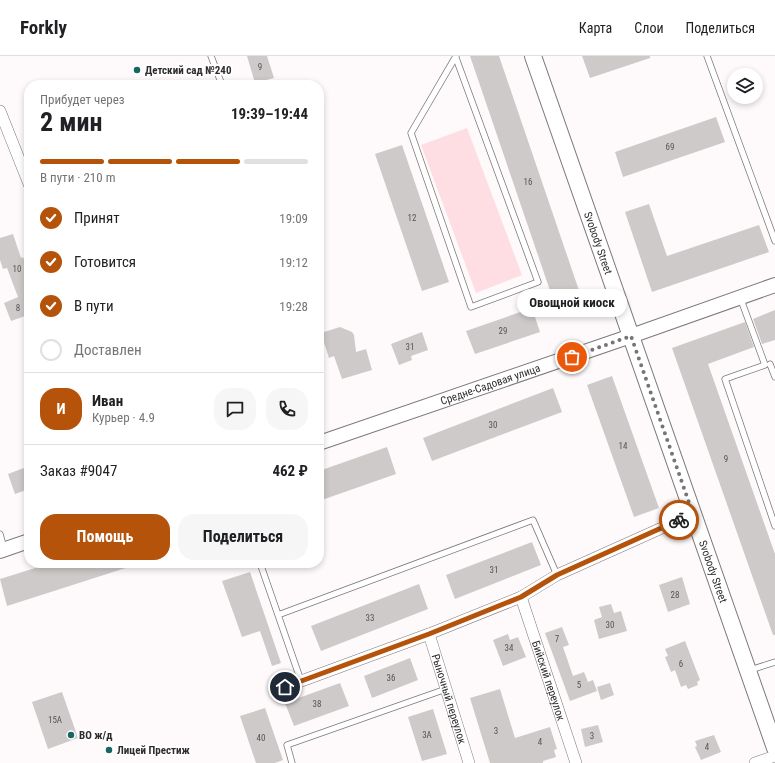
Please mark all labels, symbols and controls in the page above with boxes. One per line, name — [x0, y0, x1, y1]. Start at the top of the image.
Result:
text: Forkly — [20, 16, 67, 39]
text: Карта — [579, 20, 612, 36]
text: Слои — [634, 20, 664, 36]
text: Поделиться — [686, 20, 755, 36]
house number: 9 — [258, 62, 262, 72]
place label: Детский сад №240 — [145, 64, 232, 77]
marker: Детский сад №240 — [132, 65, 142, 75]
map controls — [727, 68, 763, 104]
button: layers — [727, 68, 763, 104]
text: Прибудет через — [40, 92, 125, 107]
text: 19:39–19:44 — [231, 105, 308, 123]
text: 2 мин — [40, 107, 102, 137]
house number: 69 — [666, 142, 674, 152]
text: В пути · 210 m — [40, 170, 115, 185]
house number: 16 — [524, 177, 532, 187]
icon: check — [40, 207, 62, 229]
text: Принят — [74, 209, 120, 227]
street label: Svobody Street — [581, 210, 615, 276]
text: 19:09 — [279, 211, 308, 226]
house number: 12 — [408, 213, 417, 223]
icon: check — [40, 251, 62, 273]
text: Готовится — [74, 253, 136, 271]
text: 19:12 — [279, 255, 308, 270]
house number: 10 — [13, 264, 21, 274]
callout: Овощной киоск — [517, 289, 627, 317]
icon: check — [40, 295, 62, 317]
text: Овощной киоск — [529, 295, 615, 310]
text: В пути — [74, 297, 114, 315]
text: 19:28 — [279, 299, 308, 314]
house number: 8 — [16, 303, 20, 313]
house number: 29 — [499, 326, 507, 336]
pin — [555, 340, 589, 374]
text: Доставлен — [74, 341, 142, 359]
house number: 31 — [406, 342, 414, 352]
icon: bag — [561, 346, 583, 368]
street label: Средне-Садовая улица — [439, 361, 542, 407]
button: chat — [214, 388, 256, 430]
button: phone — [266, 388, 308, 430]
text: Иван — [92, 392, 123, 410]
text: И — [56, 400, 66, 418]
text: Курьер · 4.9 — [92, 410, 155, 425]
house number: 30 — [489, 420, 497, 430]
house number: 14 — [619, 441, 628, 451]
house number: 9 — [724, 454, 728, 464]
text: Заказ #9047 — [40, 462, 117, 480]
text: 462 ₽ — [272, 462, 308, 480]
courier — [659, 500, 699, 540]
icon: bike — [668, 509, 690, 531]
button: Помощь — [40, 514, 170, 560]
button: Поделиться — [178, 514, 308, 560]
street label: Svobody Street — [696, 538, 730, 604]
house number: 31 — [490, 565, 498, 575]
house number: 28 — [671, 590, 679, 600]
house number: 33 — [366, 613, 374, 623]
house number: 30 — [606, 620, 614, 630]
house number: 7 — [555, 634, 560, 644]
street label: Бийский переулок — [529, 639, 568, 723]
house number: 34 — [505, 643, 514, 653]
street label: Рыночный переулок — [429, 652, 469, 746]
house number: 6 — [679, 659, 683, 669]
pin — [268, 670, 302, 704]
house number: 36 — [387, 673, 395, 683]
icon: home — [274, 676, 296, 698]
house number: 5 — [577, 680, 582, 690]
house number: 38 — [313, 699, 321, 709]
house number: 15А — [48, 715, 62, 725]
house number: 3 — [494, 726, 498, 736]
place label: ВО ж/д — [79, 729, 112, 742]
marker: ВО ж/д — [66, 730, 76, 740]
house number: 3А — [422, 730, 432, 740]
house number: 3 — [590, 731, 594, 741]
house number: 40 — [257, 733, 265, 743]
house number: 4 — [538, 737, 543, 747]
house number: 4 — [705, 742, 710, 752]
place label: Лицей Престиж — [117, 744, 191, 757]
marker: Лицей Престиж — [104, 745, 114, 755]

